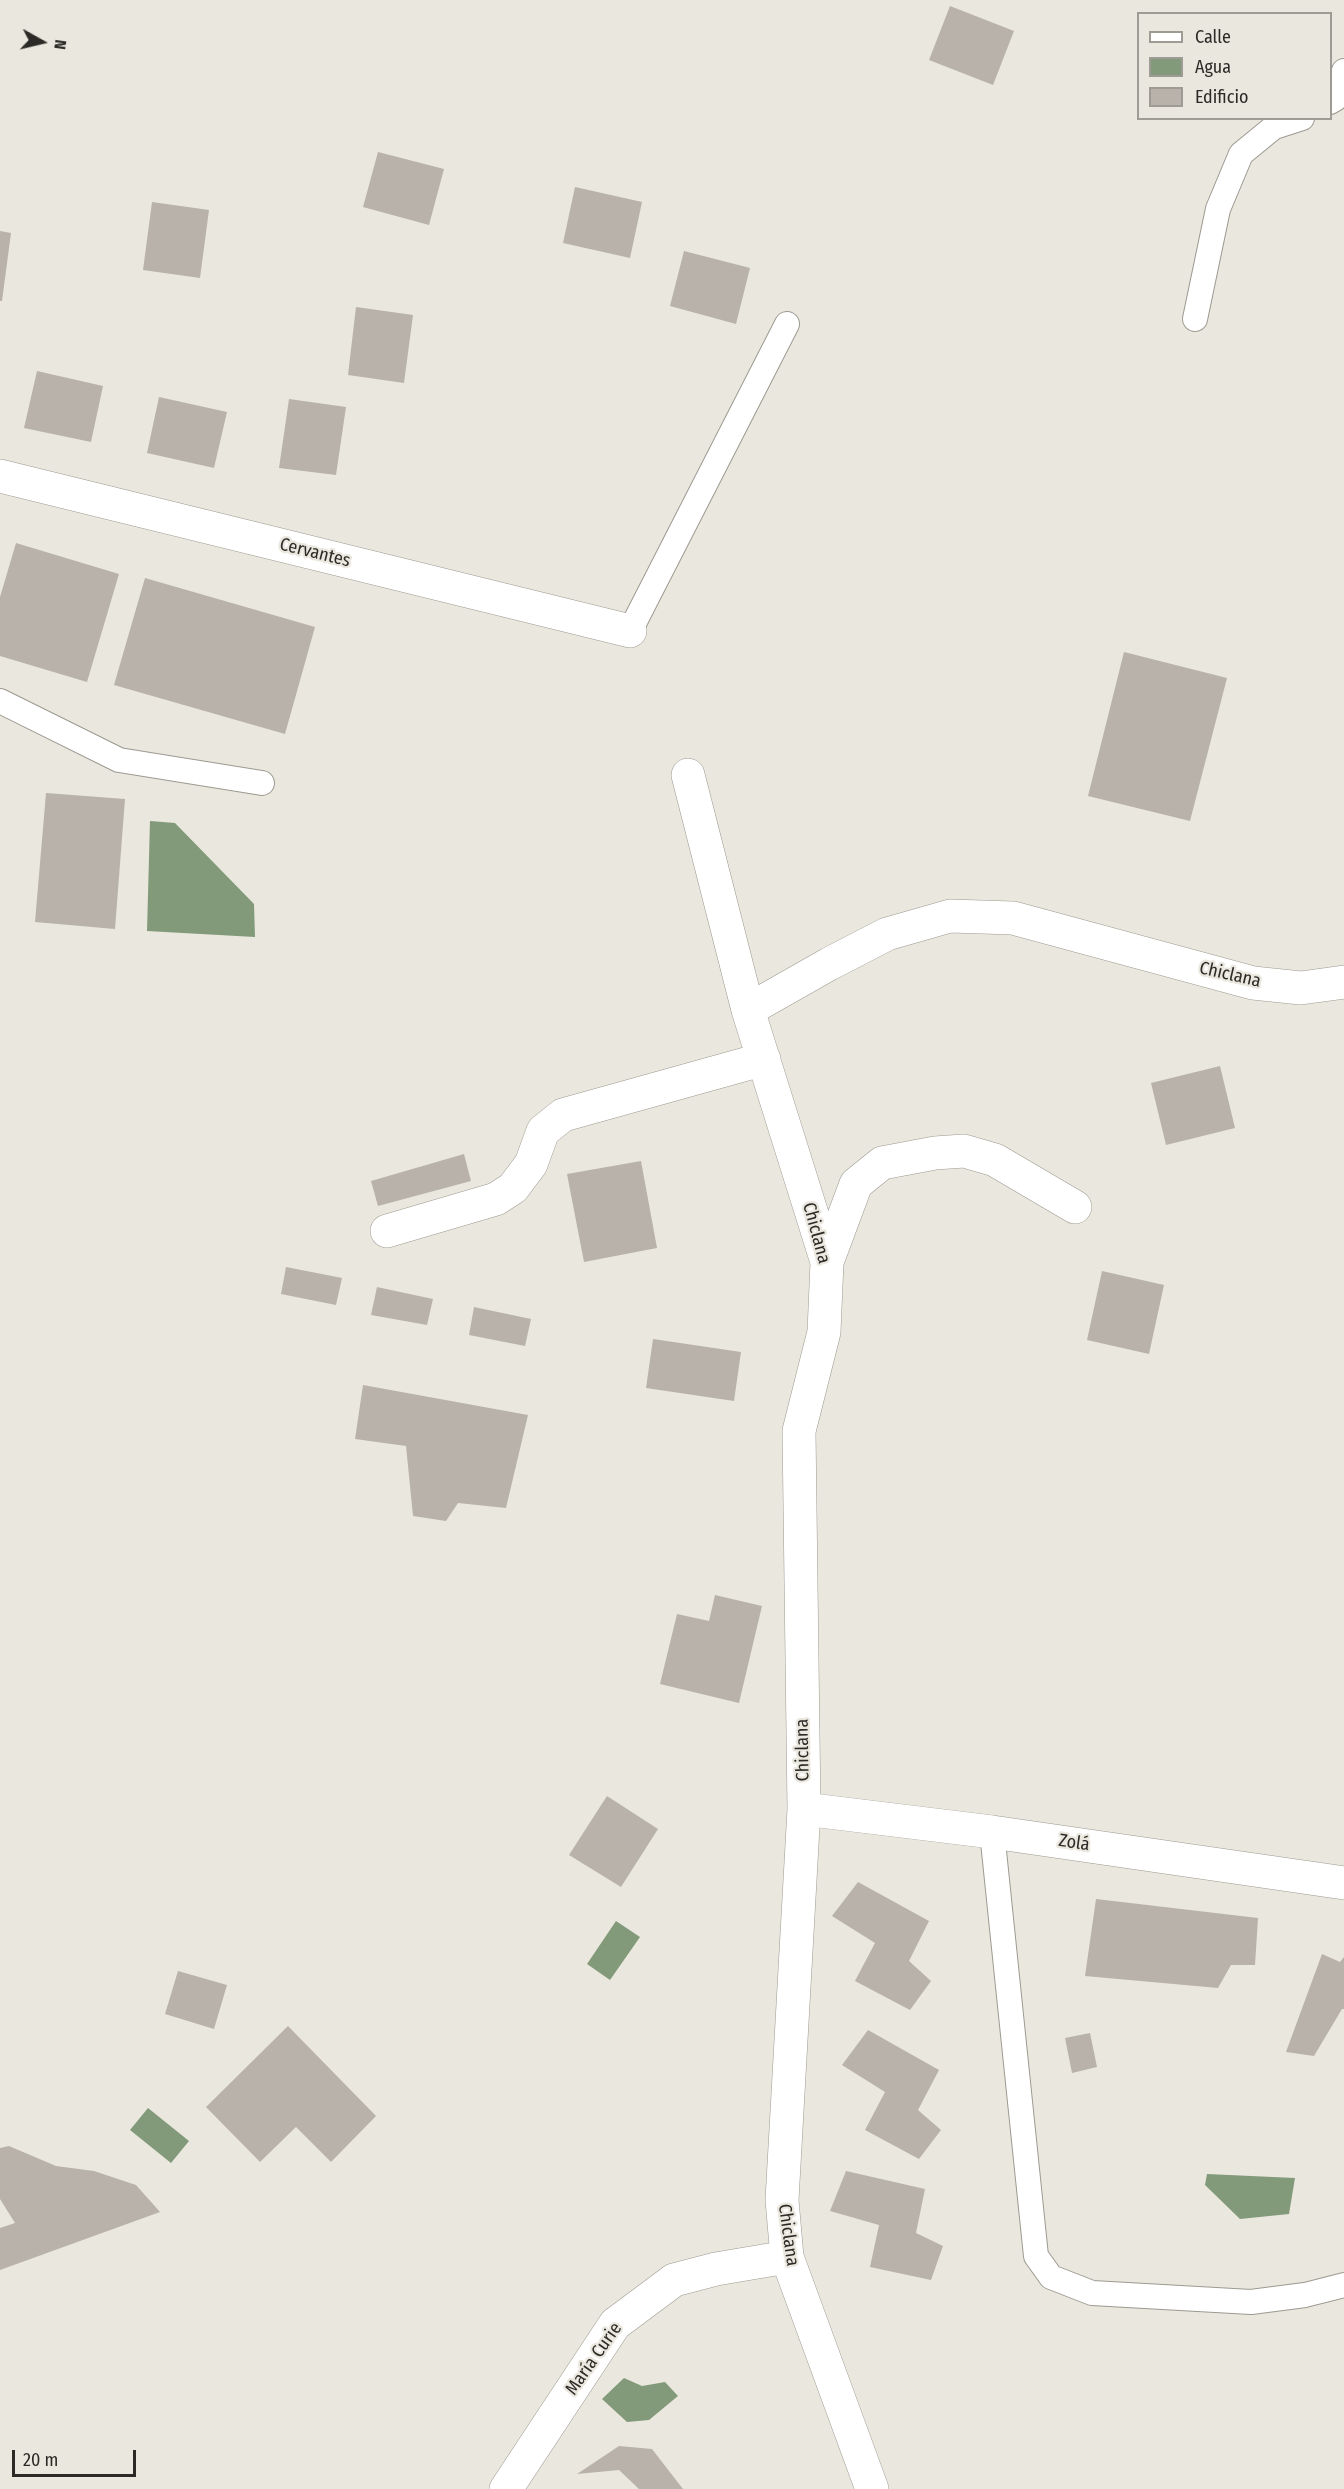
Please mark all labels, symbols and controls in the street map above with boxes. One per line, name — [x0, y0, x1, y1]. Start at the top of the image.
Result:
north arrow — [12, 12, 72, 72]
legend — [1137, 12, 1332, 120]
text: Calle — [1195, 26, 1231, 48]
text: N — [50, 39, 70, 51]
text: Agua — [1195, 56, 1231, 78]
text: Edificio — [1195, 86, 1248, 108]
street label: Cervantes — [277, 534, 353, 572]
street label: Chiclana — [1197, 957, 1263, 993]
street label: Chiclana — [797, 1200, 835, 1266]
street label: Chiclana — [792, 1719, 814, 1781]
street label: Zolá — [1057, 1830, 1091, 1856]
street label: Chiclana — [773, 2203, 803, 2267]
street label: María Curie — [561, 2319, 627, 2399]
scale bar — [15, 2438, 140, 2476]
text: 20 m — [23, 2449, 58, 2471]

